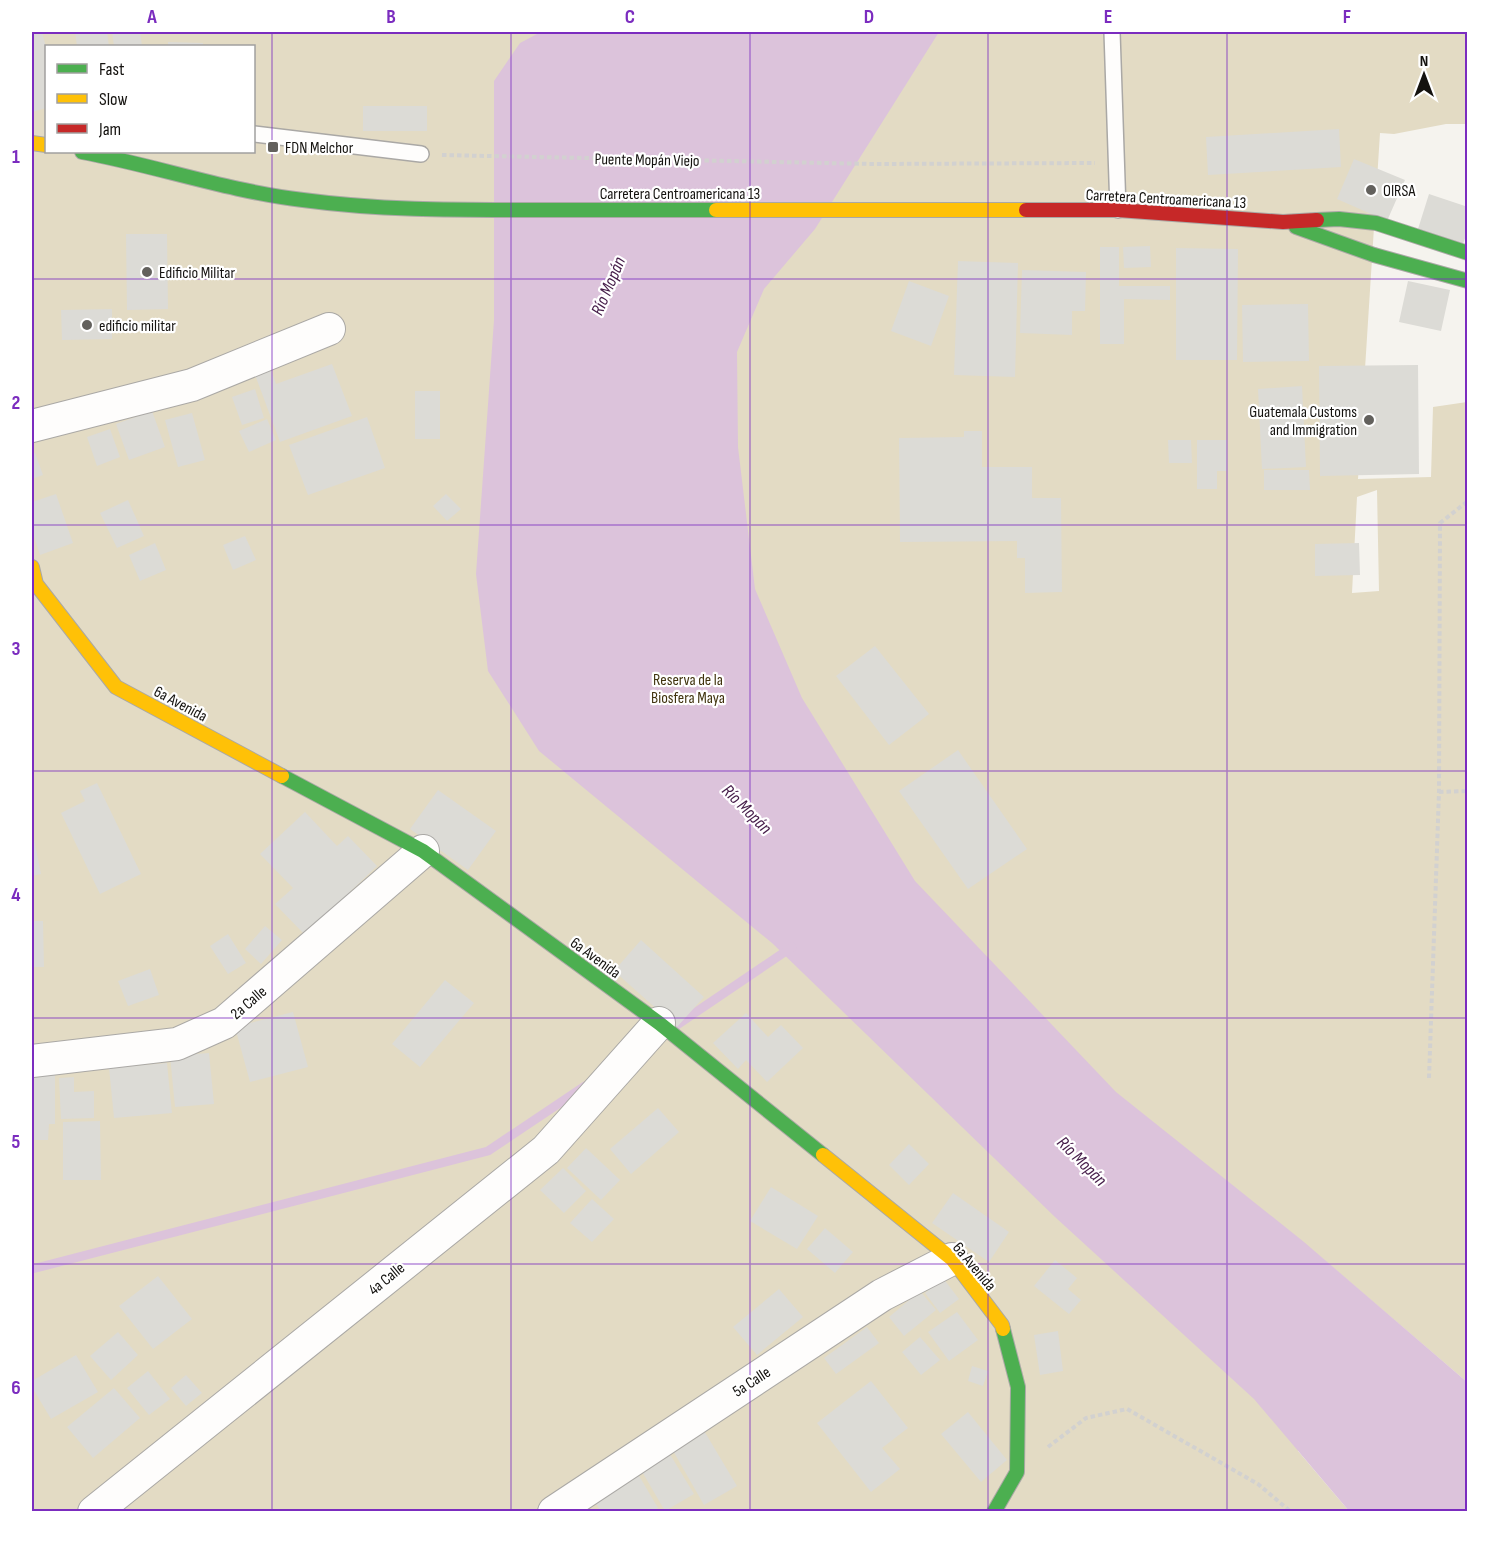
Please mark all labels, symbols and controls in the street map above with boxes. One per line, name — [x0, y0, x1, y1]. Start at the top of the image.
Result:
text: A — [146, 5, 157, 29]
text: B — [386, 5, 396, 29]
text: C — [625, 5, 635, 29]
text: D — [864, 5, 874, 29]
text: E — [1104, 5, 1112, 29]
text: F — [1343, 5, 1351, 29]
legend — [45, 45, 255, 153]
north arrow — [1394, 45, 1454, 105]
text: N — [1420, 52, 1428, 71]
text: Fast — [99, 59, 125, 80]
text: Slow — [99, 89, 128, 110]
text: Jam — [98, 119, 121, 140]
place label: FDN Melchor — [285, 139, 354, 158]
marker: FDN Melchor — [266, 140, 280, 154]
text: 1 — [12, 145, 20, 169]
street label: Puente Mopán Viejo — [594, 150, 700, 171]
place label: OIRSA — [1383, 182, 1415, 201]
marker: OIRSA — [1364, 183, 1378, 197]
street label: Carretera Centroamericana 13 — [600, 185, 760, 204]
street label: Carretera Centroamericana 13 — [1085, 186, 1247, 213]
water label: Río Mopán — [587, 253, 630, 319]
place label: Edificio Militar — [159, 264, 235, 283]
marker: Edificio Militar — [140, 265, 154, 279]
place label: edificio militar — [99, 317, 176, 336]
marker: edificio militar — [80, 318, 94, 332]
text: 2 — [12, 391, 20, 415]
place label: Guatemala Customs and Immigration — [1249, 403, 1357, 440]
marker: Guatemala Customs and Immigration — [1362, 413, 1376, 427]
text: 3 — [12, 637, 21, 661]
park label: Reserva de la Biosfera Maya — [651, 671, 725, 708]
street label: 6a Avenida — [150, 682, 210, 726]
water label: Río Mopán — [717, 780, 776, 839]
text: 4 — [11, 883, 21, 907]
street label: 6a Avenida — [566, 934, 624, 983]
street label: 2a Calle — [227, 982, 271, 1024]
text: 5 — [12, 1130, 21, 1154]
water label: Río Mopán — [1052, 1132, 1111, 1191]
street label: 6a Avenida — [948, 1239, 1000, 1295]
street label: 4a Calle — [365, 1259, 409, 1300]
street label: 5a Calle — [729, 1363, 774, 1401]
text: 6 — [11, 1376, 21, 1400]

